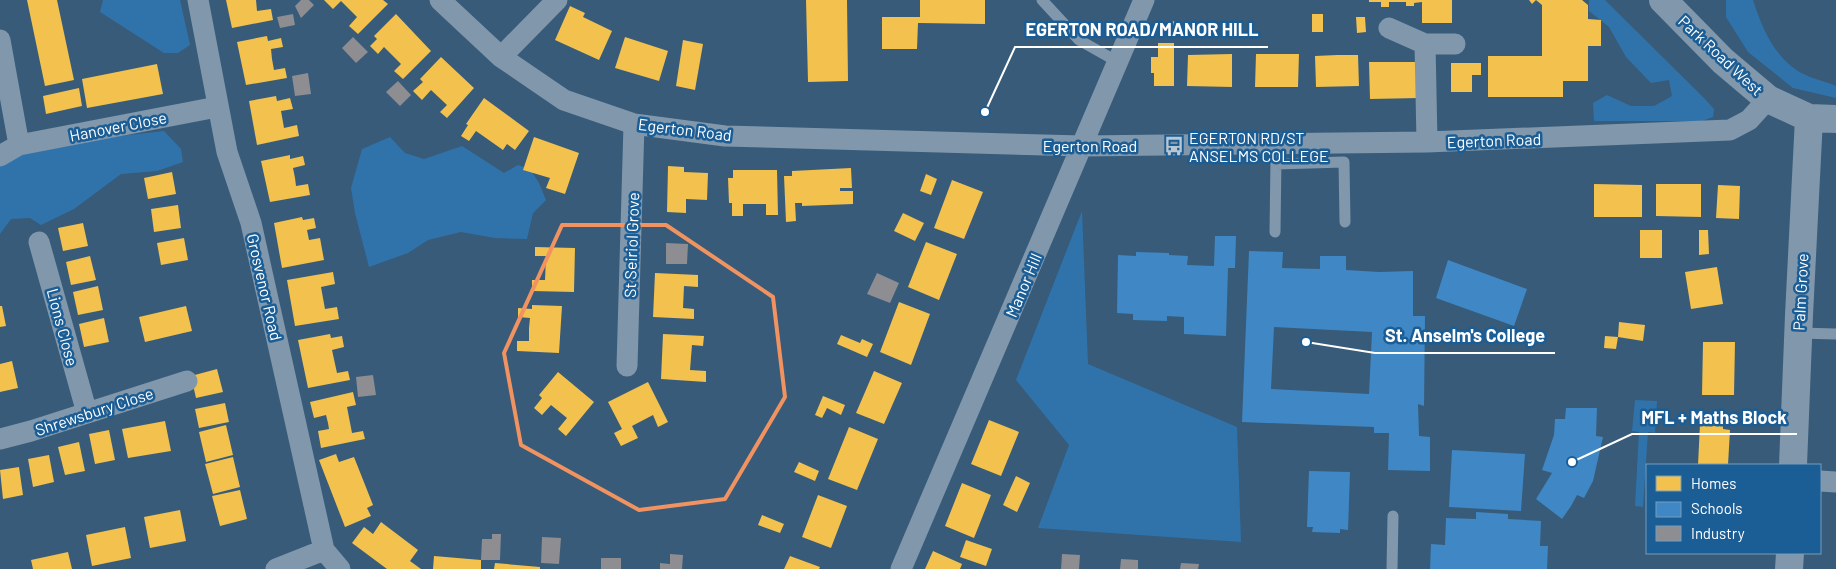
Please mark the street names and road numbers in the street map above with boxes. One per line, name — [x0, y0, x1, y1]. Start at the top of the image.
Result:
street label: Park Road West — [1675, 11, 1767, 99]
street label: Hanover Close — [68, 107, 168, 145]
street label: Egerton Road — [637, 114, 733, 144]
street label: Egerton Road — [1447, 129, 1541, 151]
street label: Egerton Road — [1043, 136, 1137, 155]
street label: St Seiriol Grove — [620, 192, 642, 298]
street label: Grosvenor Road — [243, 232, 287, 342]
street label: Manor Hill — [1001, 250, 1045, 320]
street label: Palm Grove — [1788, 253, 1812, 331]
street label: Lions Close — [44, 286, 82, 368]
street label: Shrewsbury Close — [32, 383, 156, 439]

